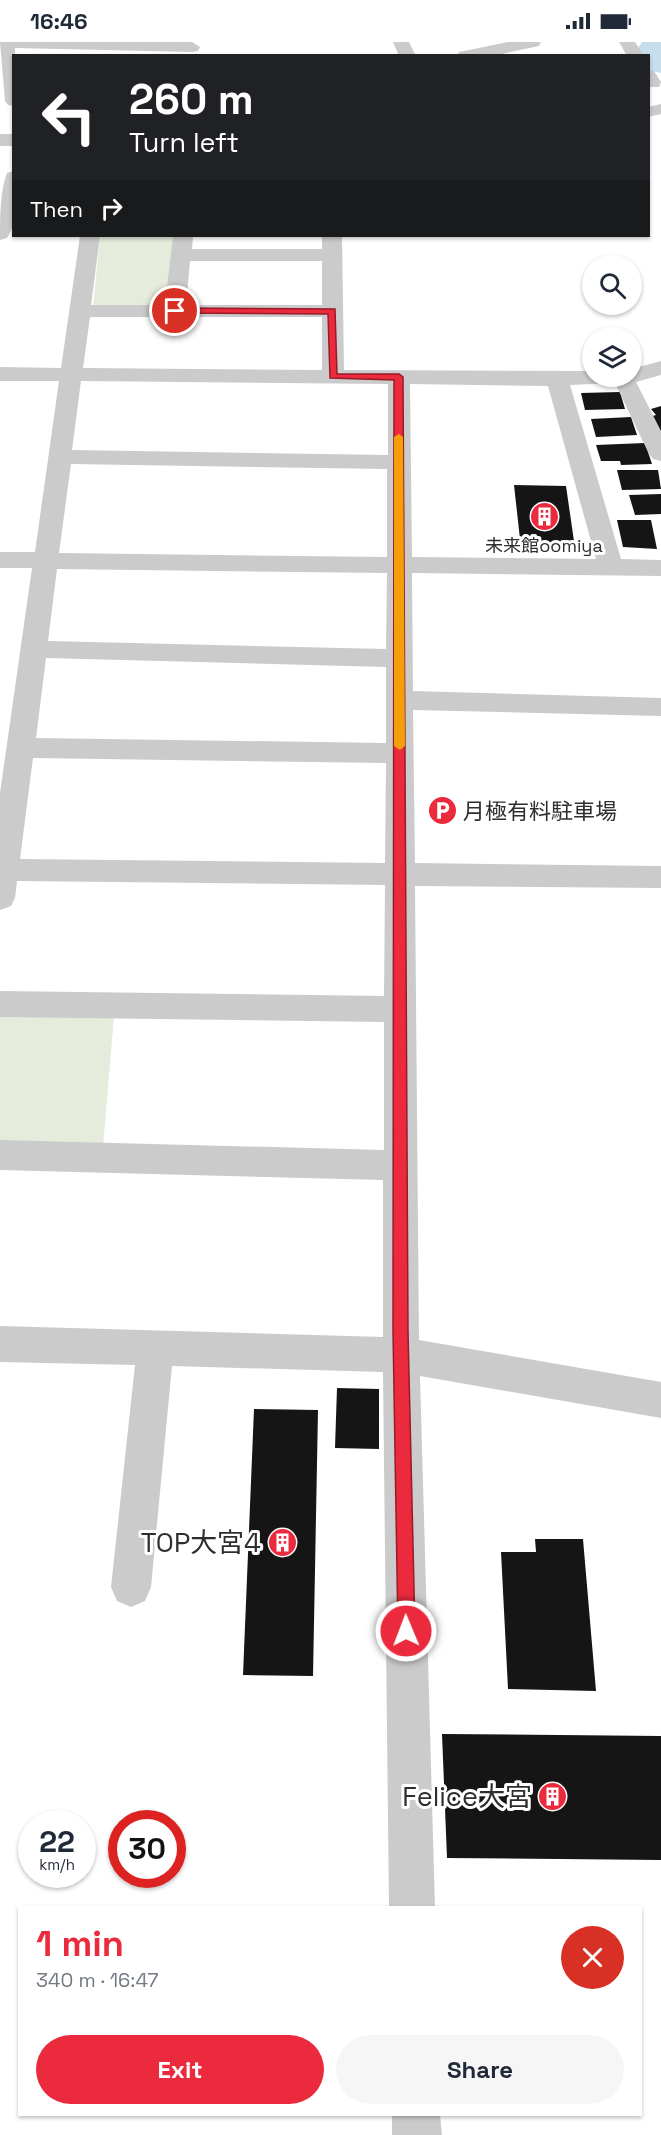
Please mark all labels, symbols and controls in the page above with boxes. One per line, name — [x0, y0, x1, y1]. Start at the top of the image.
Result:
text: 16:46 — [30, 7, 88, 35]
text: 260 m — [129, 73, 254, 126]
icon: left — [30, 78, 108, 156]
text: Turn left — [129, 125, 239, 160]
icon: right — [95, 192, 128, 225]
text: Then — [30, 195, 83, 223]
map controls — [582, 255, 642, 387]
button: search — [582, 255, 642, 315]
pin — [149, 285, 200, 336]
icon: arrive — [158, 294, 191, 327]
button: layers — [582, 327, 642, 387]
building icon: 未来館oomiya — [528, 501, 560, 533]
place label: 未来館oomiya — [485, 534, 603, 557]
parking icon: 月極有料駐車場 — [426, 795, 458, 827]
place label: 月極有料駐車場 — [463, 797, 617, 825]
place label: TOP大宮4 — [141, 1525, 261, 1560]
building icon: TOP大宮4 — [266, 1527, 298, 1559]
position arrow — [374, 1599, 438, 1663]
place label: Felice大宮 — [402, 1779, 532, 1814]
building icon: Felice大宮 — [537, 1781, 569, 1813]
speed limit sign: 30 — [108, 1810, 186, 1888]
text: 22 — [39, 1822, 75, 1861]
text: km/h — [39, 1855, 75, 1874]
text: 1 min — [36, 1921, 124, 1967]
button: close — [561, 1926, 624, 1989]
text: 340 m · 16:47 — [36, 1967, 159, 1993]
button: Exit — [36, 2035, 324, 2104]
button: Share — [336, 2035, 624, 2104]

